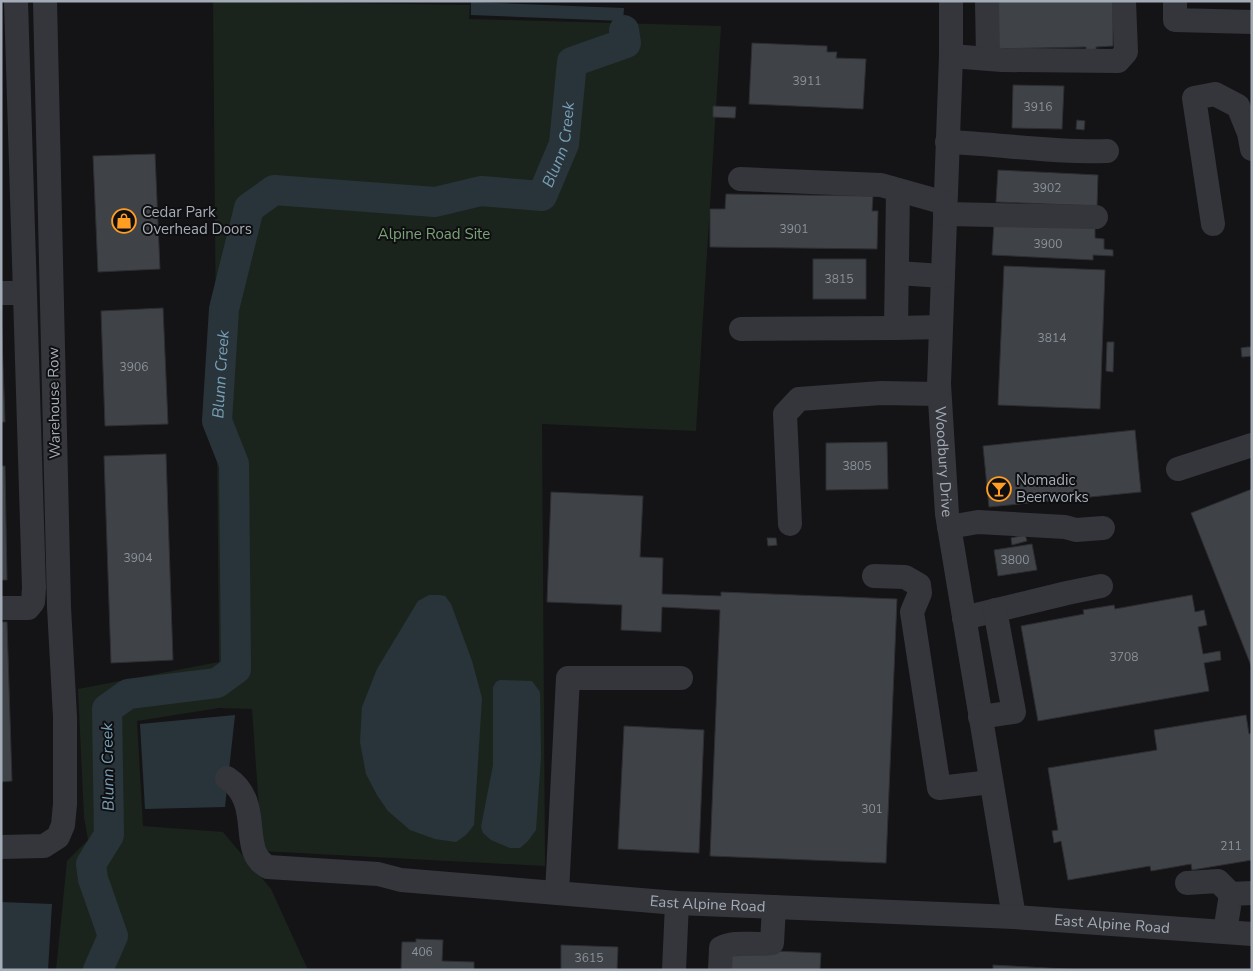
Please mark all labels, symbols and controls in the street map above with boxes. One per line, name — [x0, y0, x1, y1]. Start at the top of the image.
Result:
house number: 3911 — [793, 73, 821, 89]
house number: 3916 — [1024, 99, 1052, 115]
water label: Blunn Creek — [537, 100, 580, 191]
house number: 3902 — [1033, 180, 1061, 196]
place label: Cedar Park Overhead Doors — [142, 202, 252, 239]
shop icon: Cedar Park Overhead Doors — [111, 208, 137, 234]
house number: 3901 — [780, 221, 808, 237]
park label: Alpine Road Site — [378, 224, 490, 244]
house number: 3900 — [1034, 236, 1062, 252]
house number: 3815 — [825, 271, 853, 287]
water label: Blunn Creek — [207, 329, 235, 419]
house number: 3814 — [1038, 330, 1066, 346]
street label: Warehouse Row — [43, 347, 65, 459]
house number: 3906 — [120, 359, 148, 375]
street label: Woodbury Drive — [930, 405, 957, 518]
house number: 3805 — [843, 458, 871, 474]
place label: Nomadic Beerworks — [1016, 470, 1089, 507]
bar icon: Nomadic Beerworks — [986, 476, 1012, 502]
house number: 3904 — [124, 550, 152, 566]
house number: 3800 — [1001, 552, 1029, 568]
house number: 3708 — [1110, 649, 1138, 665]
water label: Blunn Creek — [96, 722, 120, 811]
house number: 301 — [861, 801, 883, 817]
house number: 211 — [1220, 838, 1242, 854]
street label: East Alpine Road — [649, 891, 766, 917]
street label: East Alpine Road — [1054, 910, 1171, 938]
house number: 406 — [411, 944, 433, 960]
house number: 3615 — [575, 950, 603, 966]

